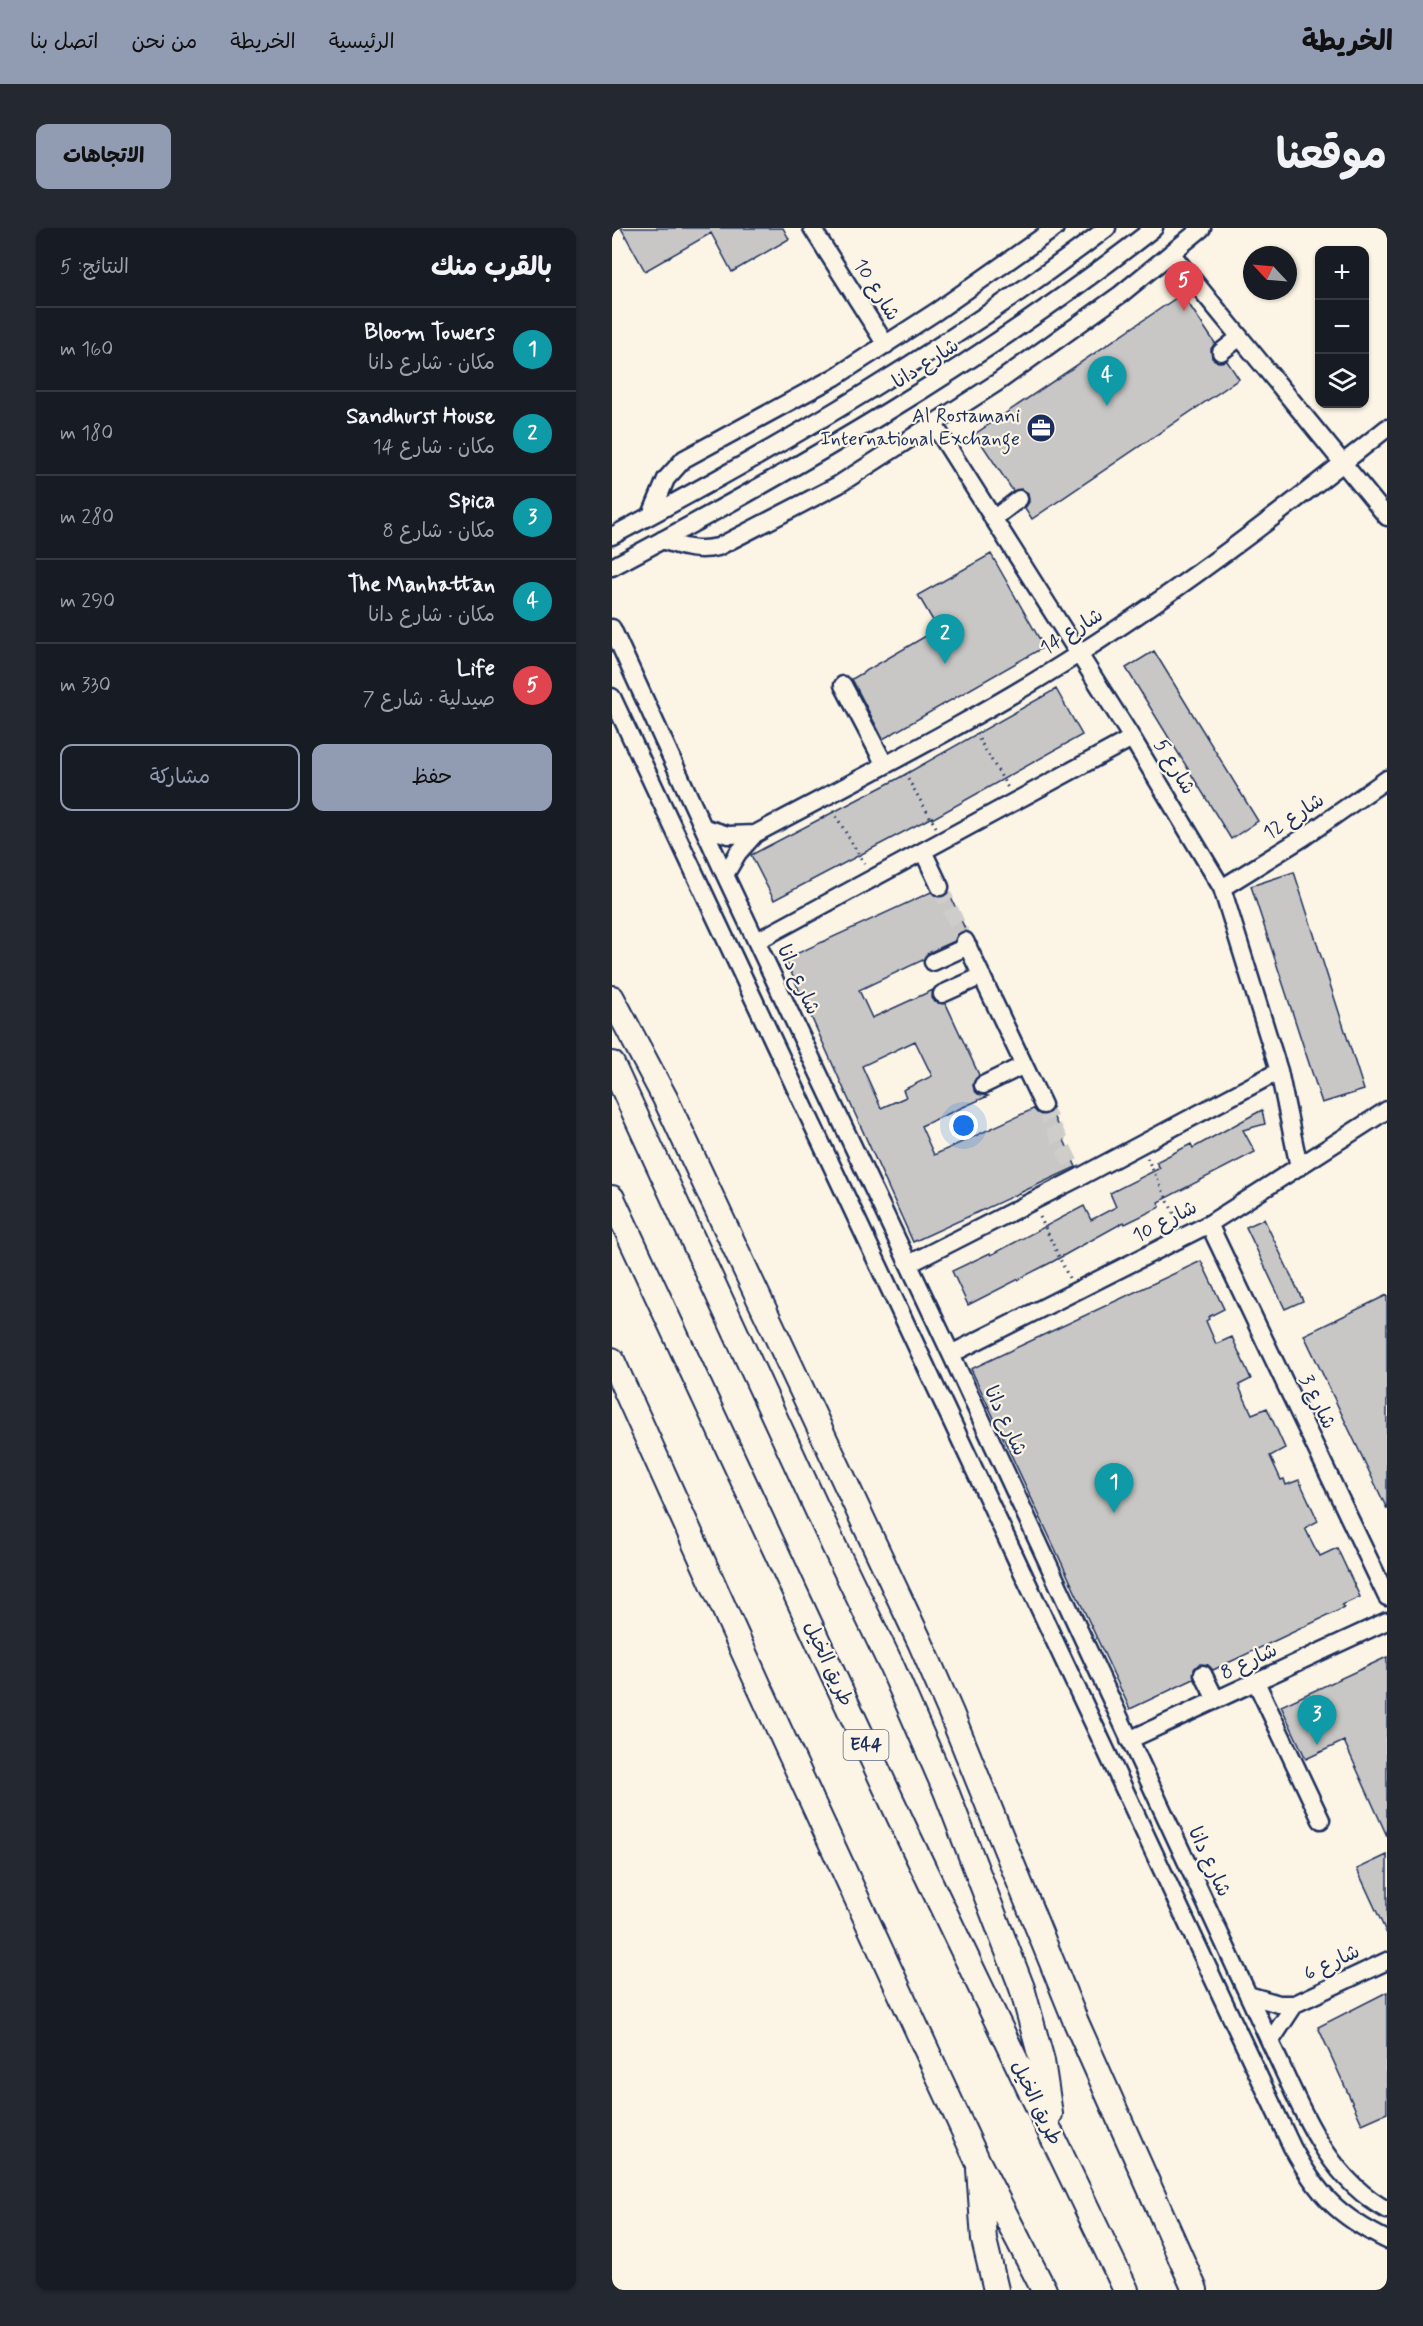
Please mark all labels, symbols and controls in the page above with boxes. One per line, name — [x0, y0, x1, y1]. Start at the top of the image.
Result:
text: الخريطة — [1302, 24, 1393, 61]
text: اتصل بنا — [30, 28, 98, 56]
text: من نحن — [131, 28, 197, 56]
text: الخريطة — [230, 28, 296, 56]
text: الرئيسية — [329, 28, 395, 56]
button: الاتجاهات — [36, 124, 171, 189]
text: موقعنا — [1276, 129, 1387, 184]
north arrow — [1243, 246, 1297, 300]
map controls — [1315, 246, 1369, 408]
button: + — [1315, 246, 1369, 300]
text: بالقرب منك — [431, 251, 552, 285]
text: النتائج: 5 — [60, 254, 129, 281]
street label: شارع 10 — [846, 254, 906, 326]
pin: 5 — [1164, 262, 1204, 311]
button: − — [1315, 300, 1369, 354]
text: Bloom Towers — [364, 319, 495, 347]
street label: شارع دانا — [887, 332, 965, 396]
text: 160 m — [60, 336, 113, 363]
text: 1 — [528, 336, 537, 363]
text: مكان · شارع دانا — [368, 350, 495, 377]
button: layers — [1315, 354, 1369, 408]
pin: 4 — [1088, 356, 1126, 406]
text: Sandhurst House — [346, 403, 495, 431]
place label: Al Rostamani International Exchange — [820, 403, 1020, 455]
office icon: Al Rostamani International Exchange — [1025, 412, 1057, 444]
text: 180 m — [60, 420, 113, 447]
text: 2 — [528, 420, 537, 447]
text: مكان · شارع 14 — [373, 434, 495, 461]
text: Spica — [449, 487, 495, 515]
text: 280 m — [60, 504, 114, 531]
text: 3 — [528, 504, 537, 531]
text: مكان · شارع 8 — [383, 518, 495, 545]
text: The Manhattan — [348, 571, 495, 599]
text: 290 m — [60, 588, 115, 615]
text: 4 — [527, 588, 538, 615]
text: مكان · شارع دانا — [368, 602, 495, 629]
street label: شارع 14 — [1035, 602, 1109, 662]
pin: 2 — [926, 614, 964, 664]
text: Life — [457, 655, 495, 683]
text: 330 m — [60, 672, 111, 699]
text: 5 — [527, 672, 539, 699]
text: صيدلية · شارع 7 — [363, 686, 495, 713]
street label: شارع 5 — [1147, 734, 1201, 800]
button: مشاركة — [60, 744, 300, 811]
button: حفظ — [312, 744, 552, 811]
street label: شارع 12 — [1258, 787, 1330, 847]
street label: شارع دانا — [770, 941, 826, 1019]
your location — [949, 1111, 978, 1140]
street label: شارع 10 — [1128, 1194, 1202, 1250]
street label: شارع 3 — [1292, 1370, 1342, 1434]
street label: شارع دانا — [977, 1382, 1033, 1460]
pin: 1 — [1094, 1464, 1134, 1513]
street label: طريق الخيل — [797, 1617, 859, 1711]
street label: شارع 8 — [1216, 1637, 1282, 1687]
pin: 3 — [1298, 1696, 1336, 1745]
road number: E44 — [844, 1730, 888, 1760]
street label: شارع دانا — [1181, 1823, 1237, 1901]
street label: شارع 6 — [1300, 1938, 1364, 1988]
street label: طريق الخيل — [1004, 2056, 1068, 2150]

